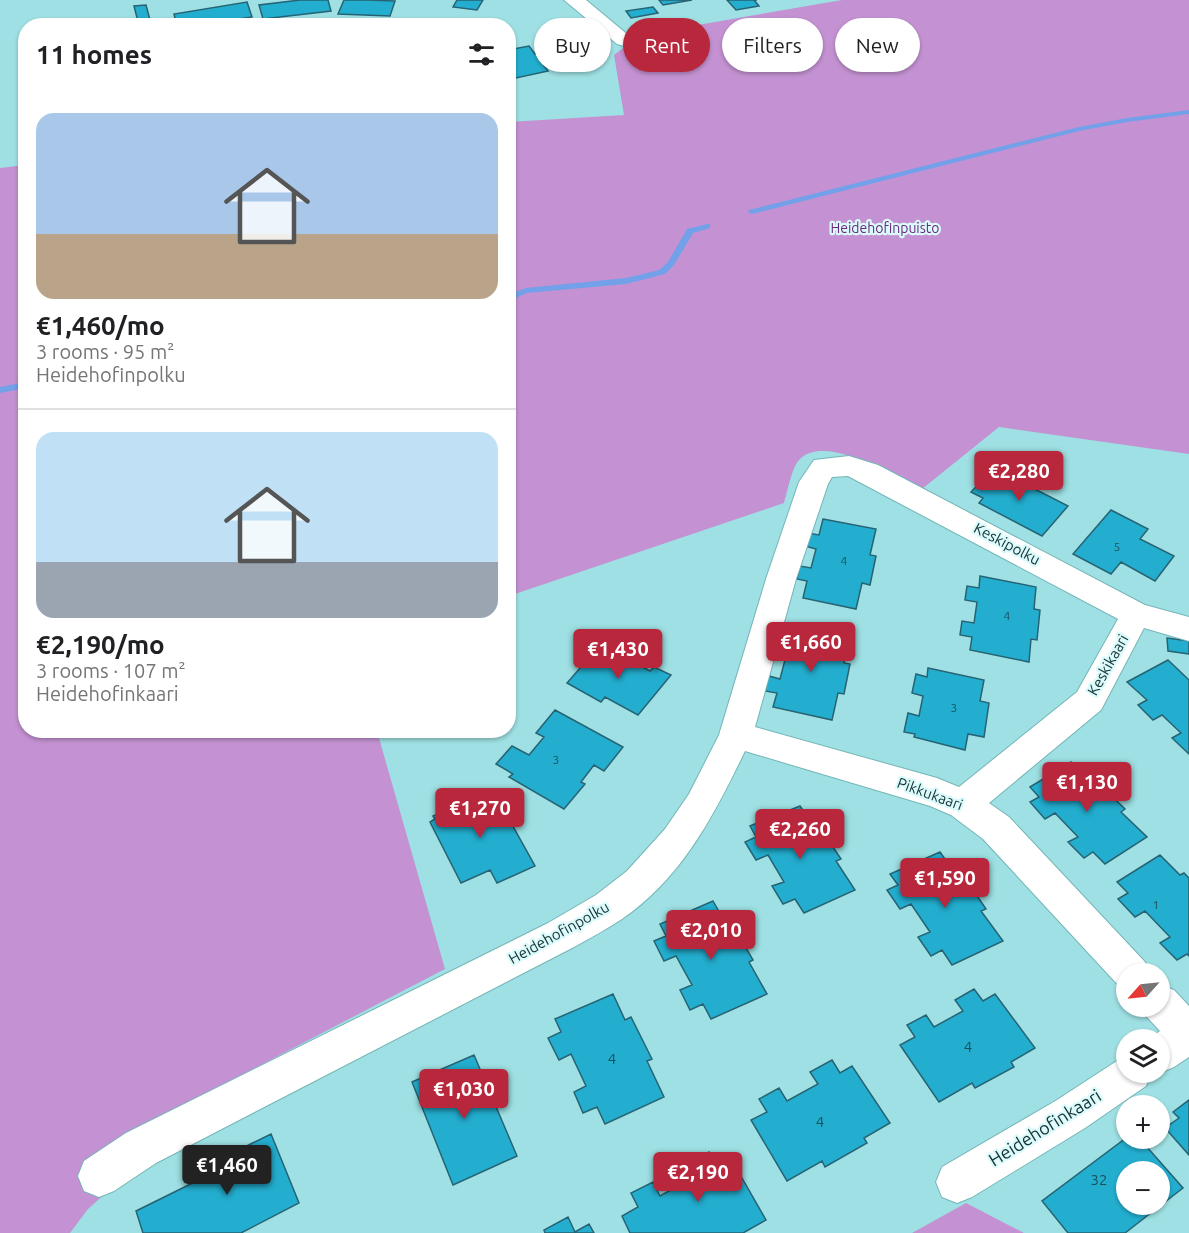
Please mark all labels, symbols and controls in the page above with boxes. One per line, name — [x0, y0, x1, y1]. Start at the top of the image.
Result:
chip: Buy — [534, 18, 611, 72]
chip: Rent — [623, 18, 710, 72]
chip: Filters — [722, 18, 823, 72]
chip: New — [835, 18, 920, 72]
icon: filters — [465, 38, 498, 71]
text: 11 homes — [36, 40, 152, 69]
icon: home — [213, 152, 321, 260]
park label: Heidehofinpuisto — [830, 220, 940, 236]
text: €1,460/mo — [36, 311, 165, 340]
text: 3 rooms · 95 m² — [36, 340, 174, 363]
text: Heidehofinpolku — [36, 363, 186, 386]
pin: €2,280 — [970, 451, 1068, 502]
text: €2,280 — [988, 459, 1050, 482]
icon: home — [213, 471, 321, 579]
street label: Keskipolku — [971, 519, 1043, 568]
house number: 5 — [1114, 540, 1120, 553]
house number: 4 — [841, 554, 848, 567]
house number: 4 — [1004, 609, 1011, 622]
pin: €1,660 — [762, 622, 860, 673]
pin: €1,430 — [569, 629, 667, 680]
text: €2,190/mo — [36, 630, 165, 659]
text: €1,660 — [780, 630, 842, 653]
street label: Keskikaari — [1084, 631, 1131, 698]
text: €1,430 — [587, 637, 649, 660]
text: 3 rooms · 107 m² — [36, 659, 186, 682]
text: Heidehofinkaari — [36, 682, 179, 705]
house number: 3 — [951, 701, 957, 714]
house number: 3 — [553, 753, 559, 766]
pin: €1,130 — [1038, 762, 1136, 813]
text: €1,130 — [1056, 770, 1118, 793]
street label: Pikkukaari — [895, 774, 965, 813]
pin: €1,270 — [431, 788, 529, 839]
text: €1,270 — [449, 796, 511, 819]
pin: €2,260 — [751, 809, 849, 860]
text: €2,260 — [769, 817, 831, 840]
pin: €1,590 — [896, 858, 994, 909]
text: €1,590 — [914, 866, 976, 889]
street label: Heidehofinpolku — [506, 898, 612, 967]
house number: 1 — [1153, 898, 1159, 911]
pin: €2,010 — [662, 910, 760, 961]
text: €2,010 — [680, 918, 742, 941]
north arrow — [1116, 963, 1170, 1017]
map controls — [1116, 963, 1170, 1215]
button: layers — [1116, 1029, 1170, 1083]
house number: 4 — [964, 1038, 972, 1055]
house number: 4 — [608, 1050, 616, 1067]
pin: €1,030 — [415, 1069, 513, 1120]
text: €1,030 — [433, 1077, 495, 1100]
street label: Heidehofinkaari — [985, 1085, 1104, 1170]
button: + — [1116, 1095, 1170, 1149]
house number: 4 — [816, 1113, 824, 1130]
pin: €1,460 — [178, 1145, 276, 1196]
pin: €2,190 — [649, 1152, 747, 1203]
text: €1,460 — [196, 1153, 258, 1176]
text: €2,190 — [667, 1160, 729, 1183]
button: − — [1116, 1161, 1170, 1215]
house number: 32 — [1091, 1171, 1107, 1188]

